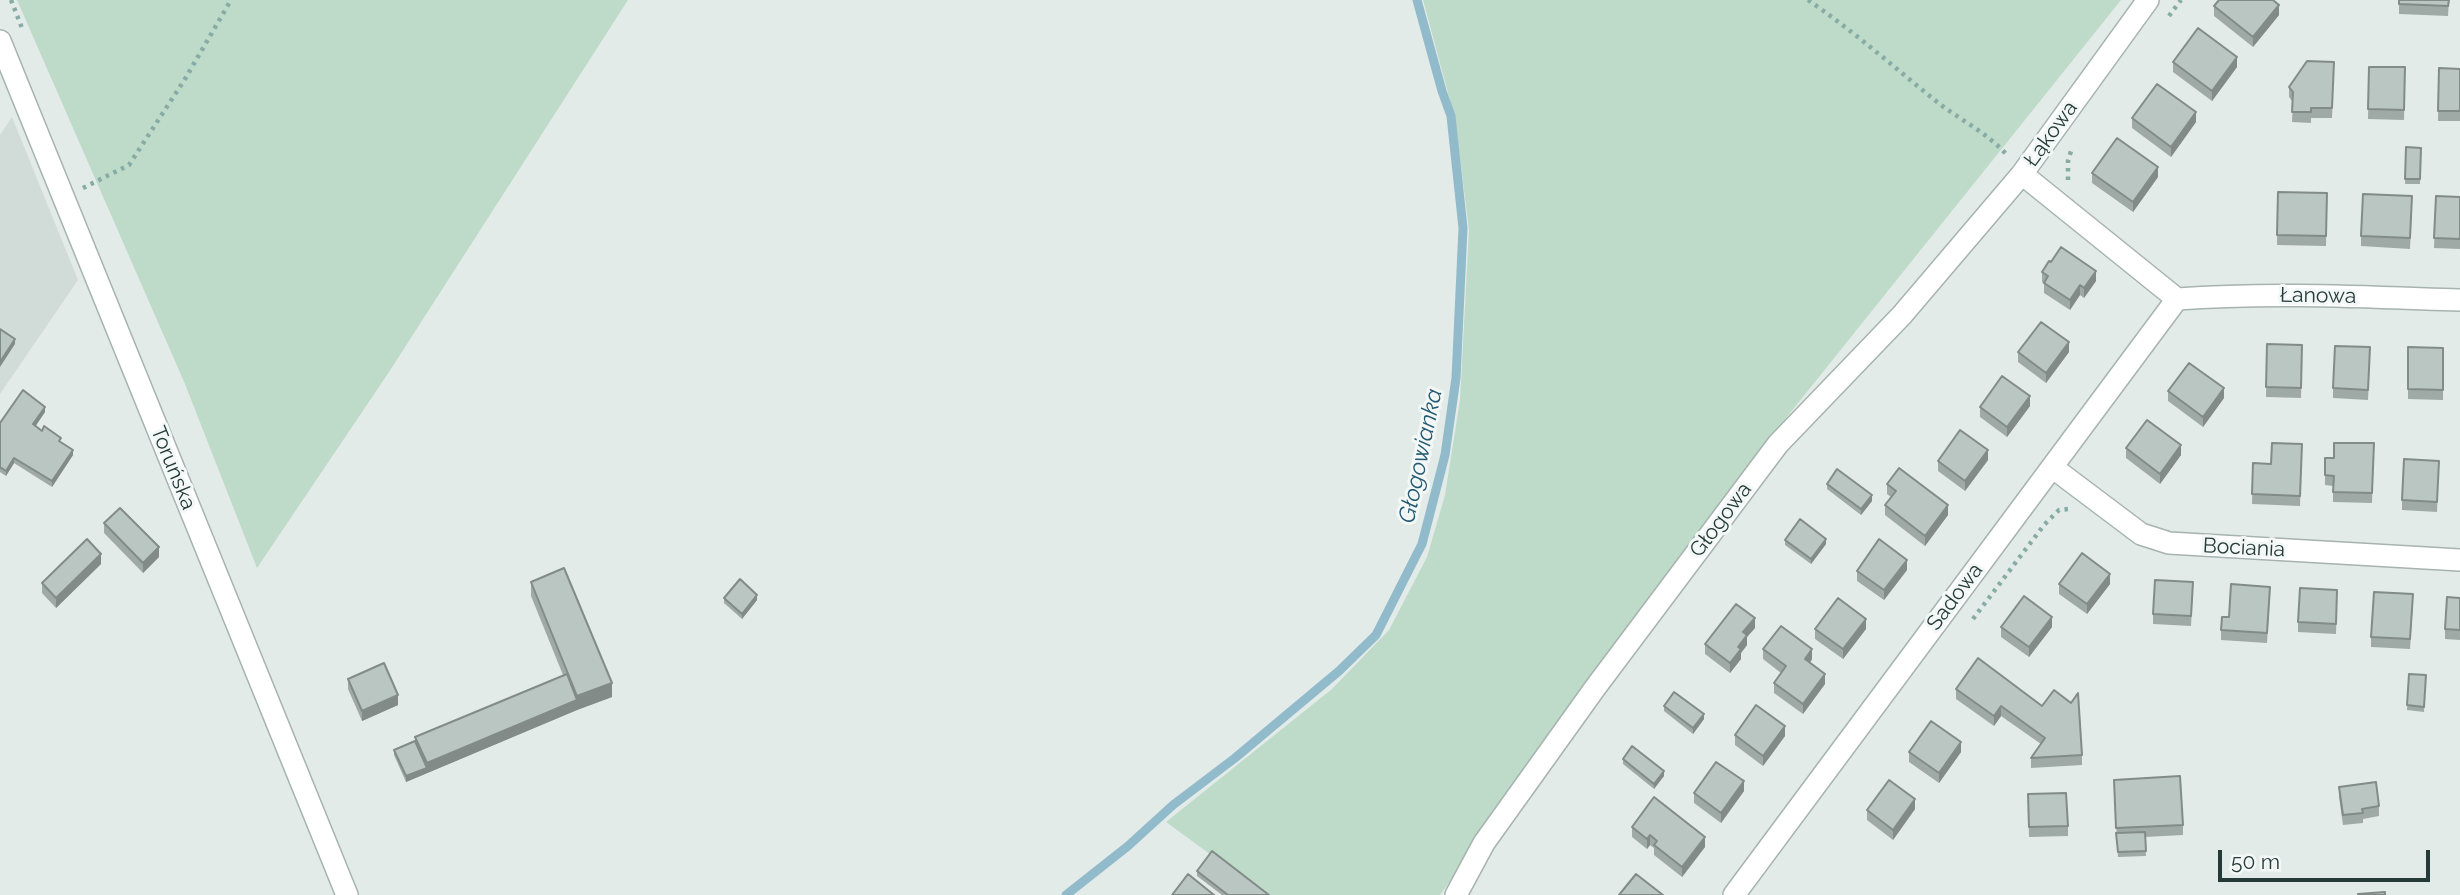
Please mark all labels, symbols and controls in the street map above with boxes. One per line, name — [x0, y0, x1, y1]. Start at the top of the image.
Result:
street label: Łąkowa — [2019, 96, 2083, 172]
street label: Łanowa — [2280, 283, 2356, 309]
water label: Głogowianka — [1393, 386, 1449, 526]
street label: Toruńska — [145, 423, 201, 513]
street label: Głogowa — [1685, 478, 1757, 562]
street label: Bociania — [2202, 533, 2286, 563]
street label: Sadowa — [1922, 558, 1988, 636]
scale bar — [2222, 836, 2434, 880]
text: 50 m — [2231, 849, 2280, 874]

